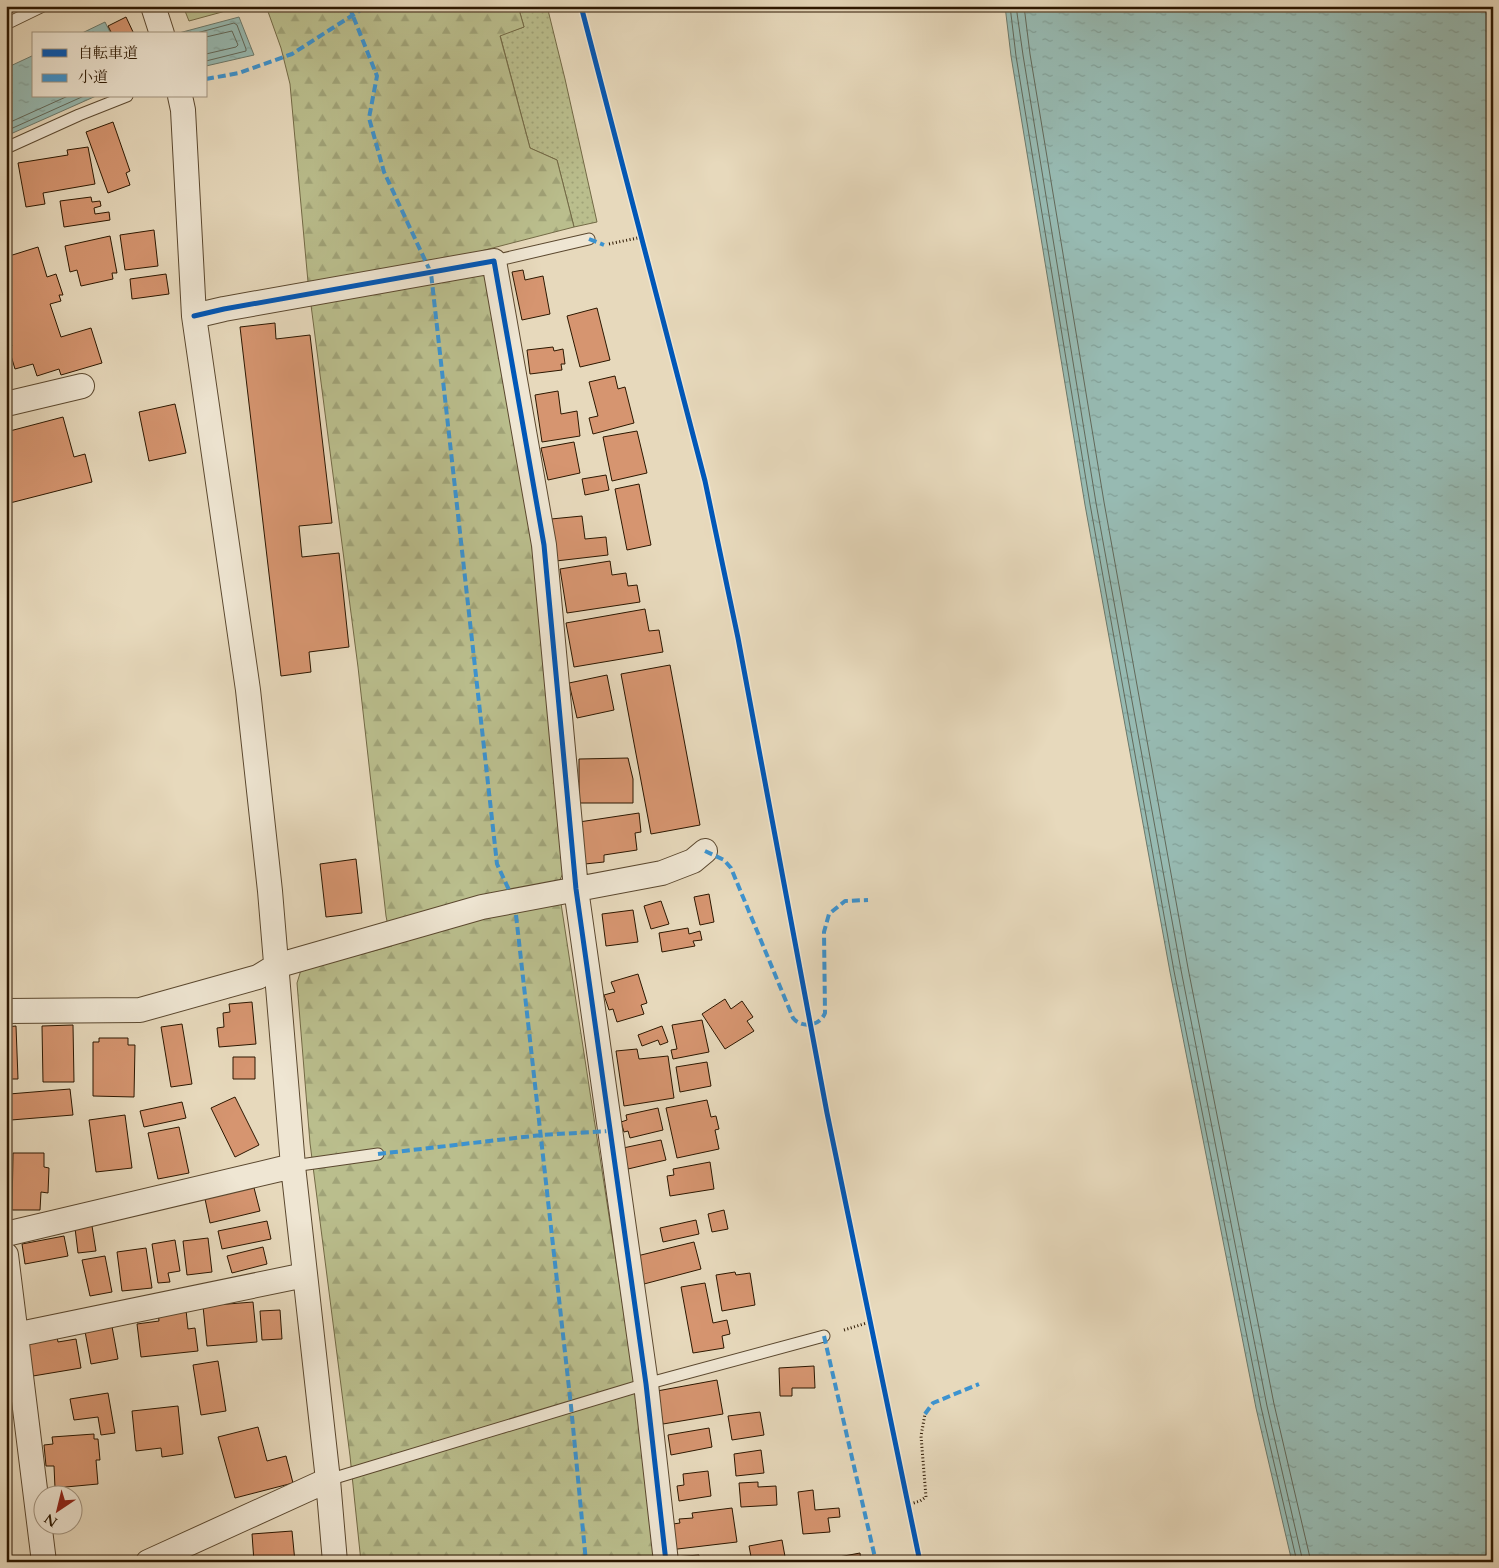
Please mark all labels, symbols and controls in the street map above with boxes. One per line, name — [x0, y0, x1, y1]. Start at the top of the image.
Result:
legend — [32, 32, 208, 98]
text: 自転車道 — [78, 43, 138, 63]
text: 小道 — [78, 67, 108, 87]
north arrow — [32, 1486, 82, 1536]
text: N — [40, 1509, 61, 1532]

